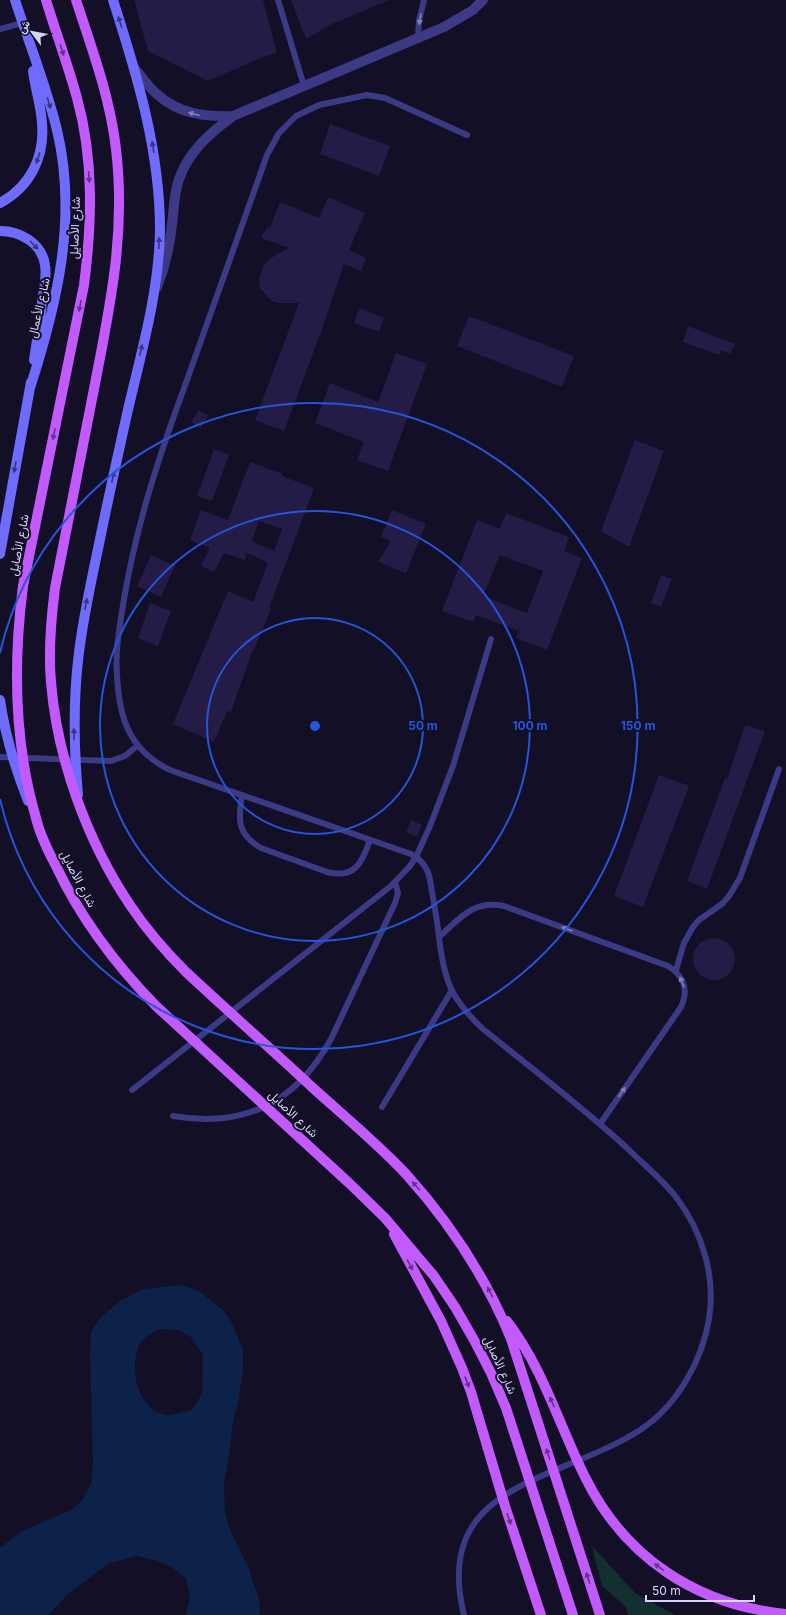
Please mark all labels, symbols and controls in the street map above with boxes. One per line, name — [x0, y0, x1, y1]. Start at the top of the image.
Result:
north arrow — [12, 12, 52, 52]
one-way arrow — [416, 13, 422, 25]
one-way arrow — [117, 15, 123, 27]
text: ش — [14, 17, 33, 36]
one-way arrow — [59, 45, 65, 57]
one-way arrow — [47, 98, 53, 110]
one-way arrow — [188, 111, 200, 117]
one-way arrow — [150, 141, 156, 153]
one-way arrow — [35, 153, 41, 165]
one-way arrow — [86, 171, 93, 183]
street label: شارع الأصايل — [66, 196, 85, 260]
one-way arrow — [156, 236, 162, 249]
one-way arrow — [29, 240, 38, 250]
street label: شارع الأعمال — [24, 276, 55, 340]
one-way arrow — [77, 300, 83, 313]
one-way arrow — [139, 344, 145, 357]
one-way arrow — [51, 428, 57, 440]
one-way arrow — [12, 461, 18, 474]
one-way arrow — [110, 471, 116, 483]
street label: شارع الأصايل — [5, 513, 34, 577]
one-way arrow — [84, 598, 90, 611]
text: 50 m — [408, 718, 438, 733]
text: 100 m — [512, 718, 548, 733]
text: 150 m — [621, 718, 655, 733]
centre of rings — [308, 719, 322, 733]
one-way arrow — [71, 728, 78, 740]
street label: شارع الأصايل — [55, 848, 100, 911]
one-way arrow — [560, 925, 572, 931]
one-way arrow — [679, 975, 685, 987]
one-way arrow — [619, 1086, 626, 1098]
street label: شارع الأصايل — [264, 1087, 321, 1142]
one-way arrow — [411, 1181, 421, 1191]
one-way arrow — [407, 1259, 414, 1271]
one-way arrow — [487, 1287, 494, 1298]
street label: شارع الأصايل — [479, 1333, 520, 1397]
one-way arrow — [464, 1376, 470, 1388]
one-way arrow — [549, 1395, 555, 1407]
one-way arrow — [545, 1448, 551, 1460]
one-way arrow — [506, 1514, 512, 1526]
one-way arrow — [654, 1563, 665, 1571]
one-way arrow — [585, 1572, 591, 1584]
scale bar — [646, 1577, 754, 1603]
text: 50 m — [652, 1583, 681, 1598]

